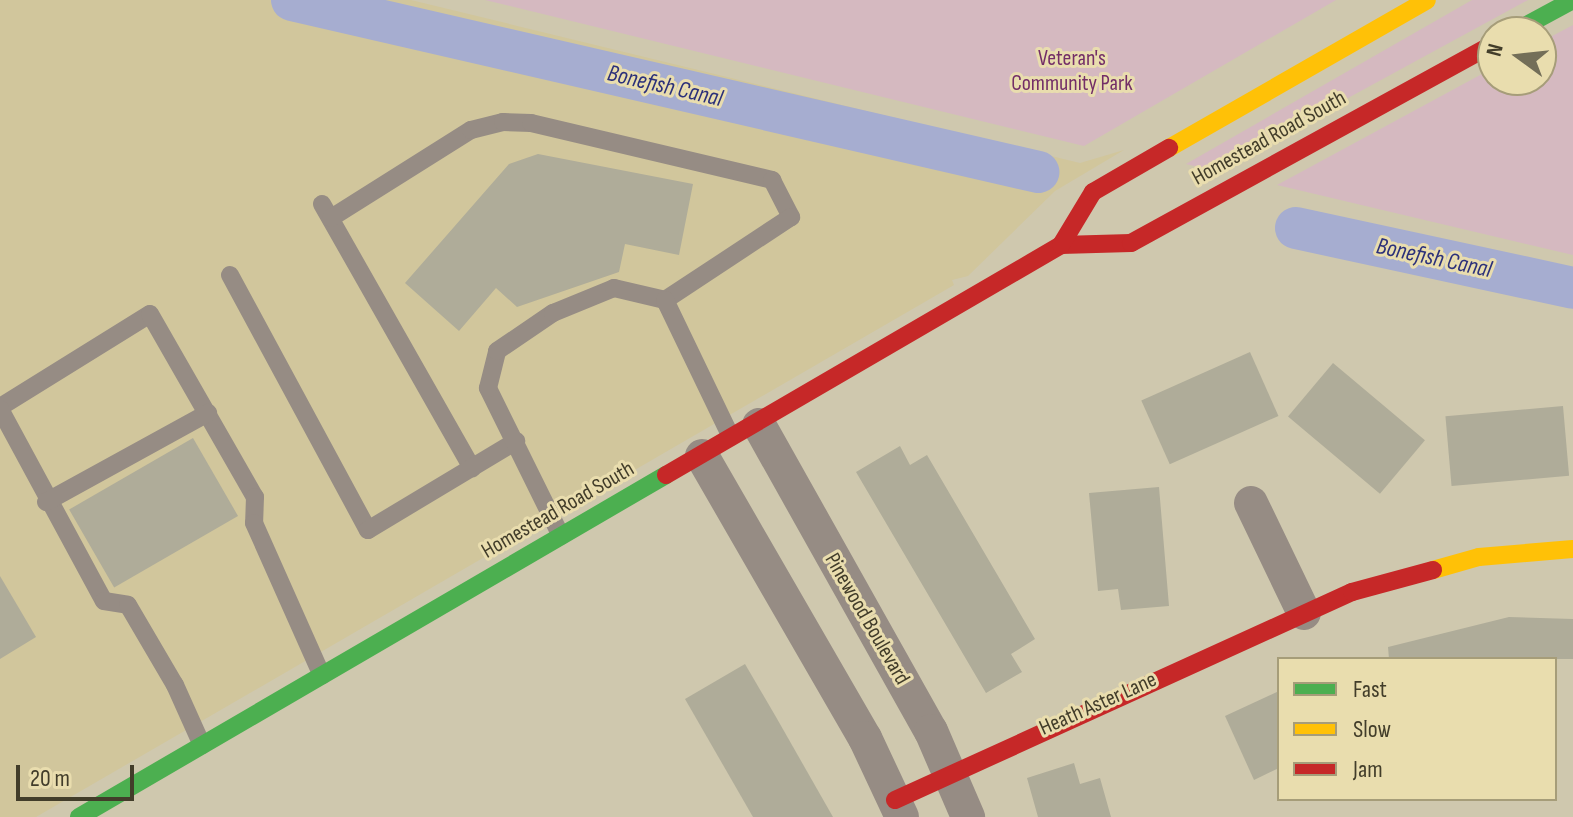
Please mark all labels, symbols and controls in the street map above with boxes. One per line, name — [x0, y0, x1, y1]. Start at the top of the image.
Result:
north arrow — [1477, 16, 1557, 96]
text: N — [1481, 41, 1510, 59]
park label: Veteran's Community Park — [1011, 45, 1133, 96]
water label: Bonefish Canal — [605, 59, 725, 113]
street label: Homestead Road South — [1188, 85, 1350, 191]
water label: Bonefish Canal — [1374, 232, 1494, 284]
street label: Homestead Road South — [477, 456, 639, 564]
street label: Pinewood Boulevard — [819, 549, 915, 689]
legend — [1277, 657, 1557, 801]
street label: Heath Aster Lane — [1035, 666, 1161, 742]
text: Fast — [1353, 675, 1387, 704]
text: Slow — [1353, 715, 1391, 744]
scale bar — [20, 749, 138, 799]
text: Jam — [1353, 755, 1383, 784]
text: 20 m — [30, 764, 70, 793]

